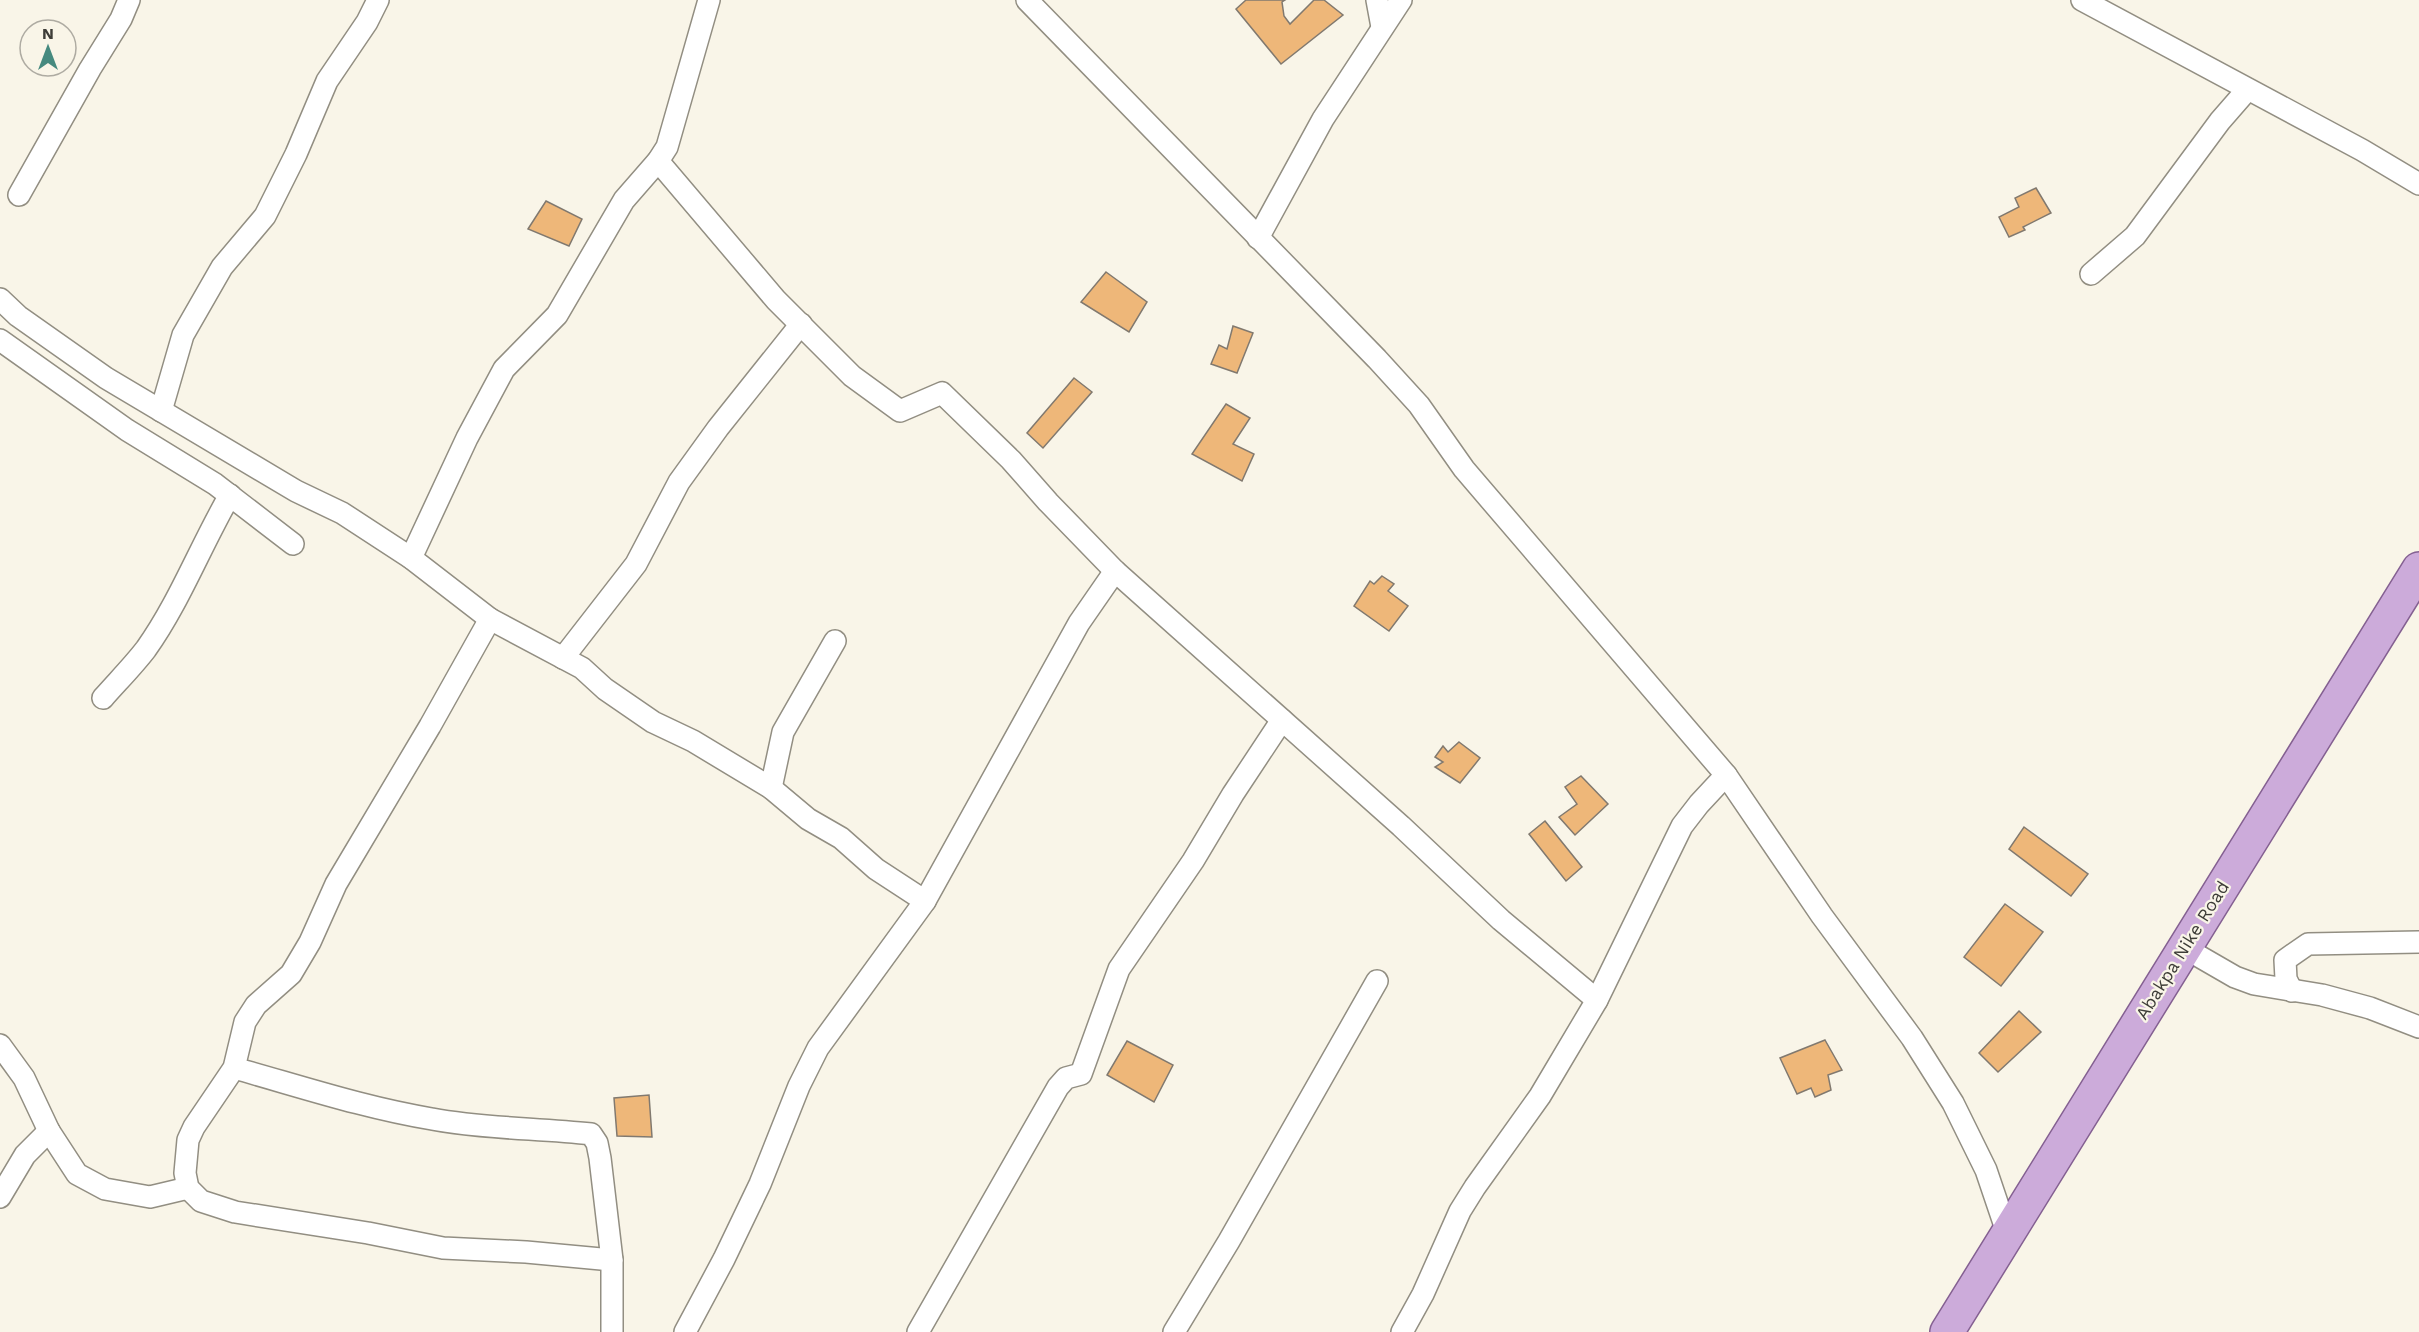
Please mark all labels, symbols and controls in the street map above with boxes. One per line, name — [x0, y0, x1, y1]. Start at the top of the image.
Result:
north arrow — [18, 18, 78, 78]
text: N — [42, 24, 54, 43]
street label: Abakpa Nike Road — [2131, 877, 2233, 1023]

